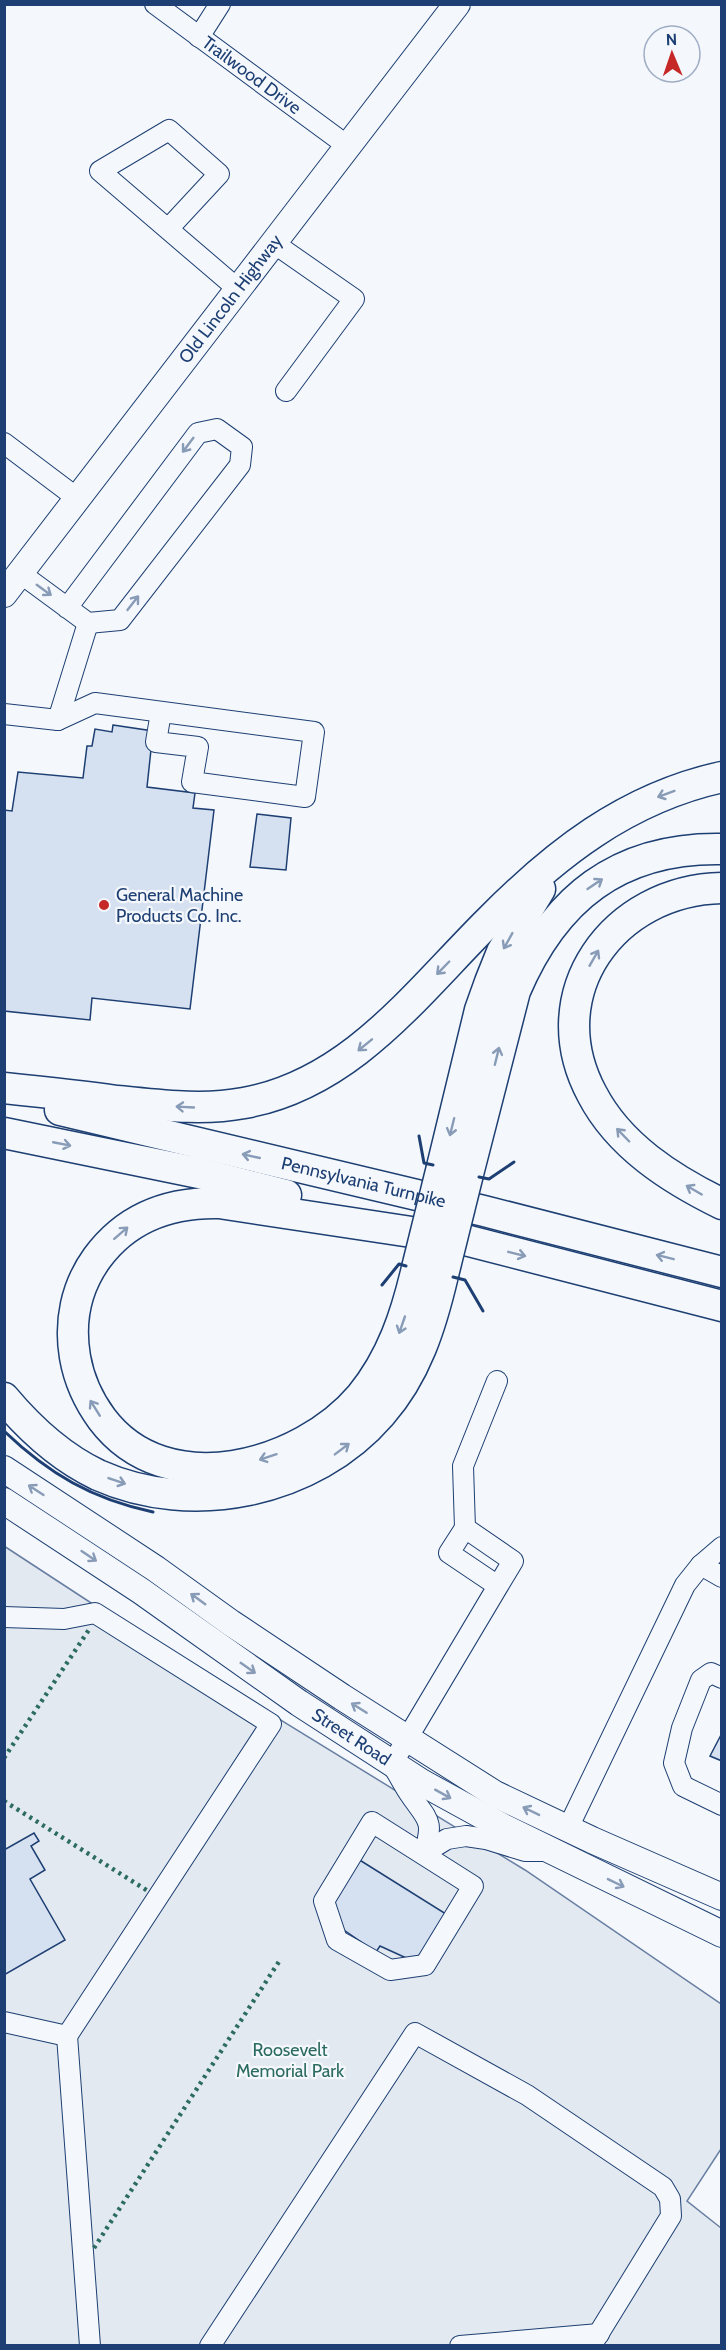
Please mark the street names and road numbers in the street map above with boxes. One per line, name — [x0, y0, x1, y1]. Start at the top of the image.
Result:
street label: Trailwood Drive — [198, 31, 305, 119]
street label: Old Lincoln Highway — [174, 230, 287, 368]
street label: Pennsylvania Turnpike — [279, 1152, 448, 1212]
street label: Street Road — [308, 1703, 395, 1770]

